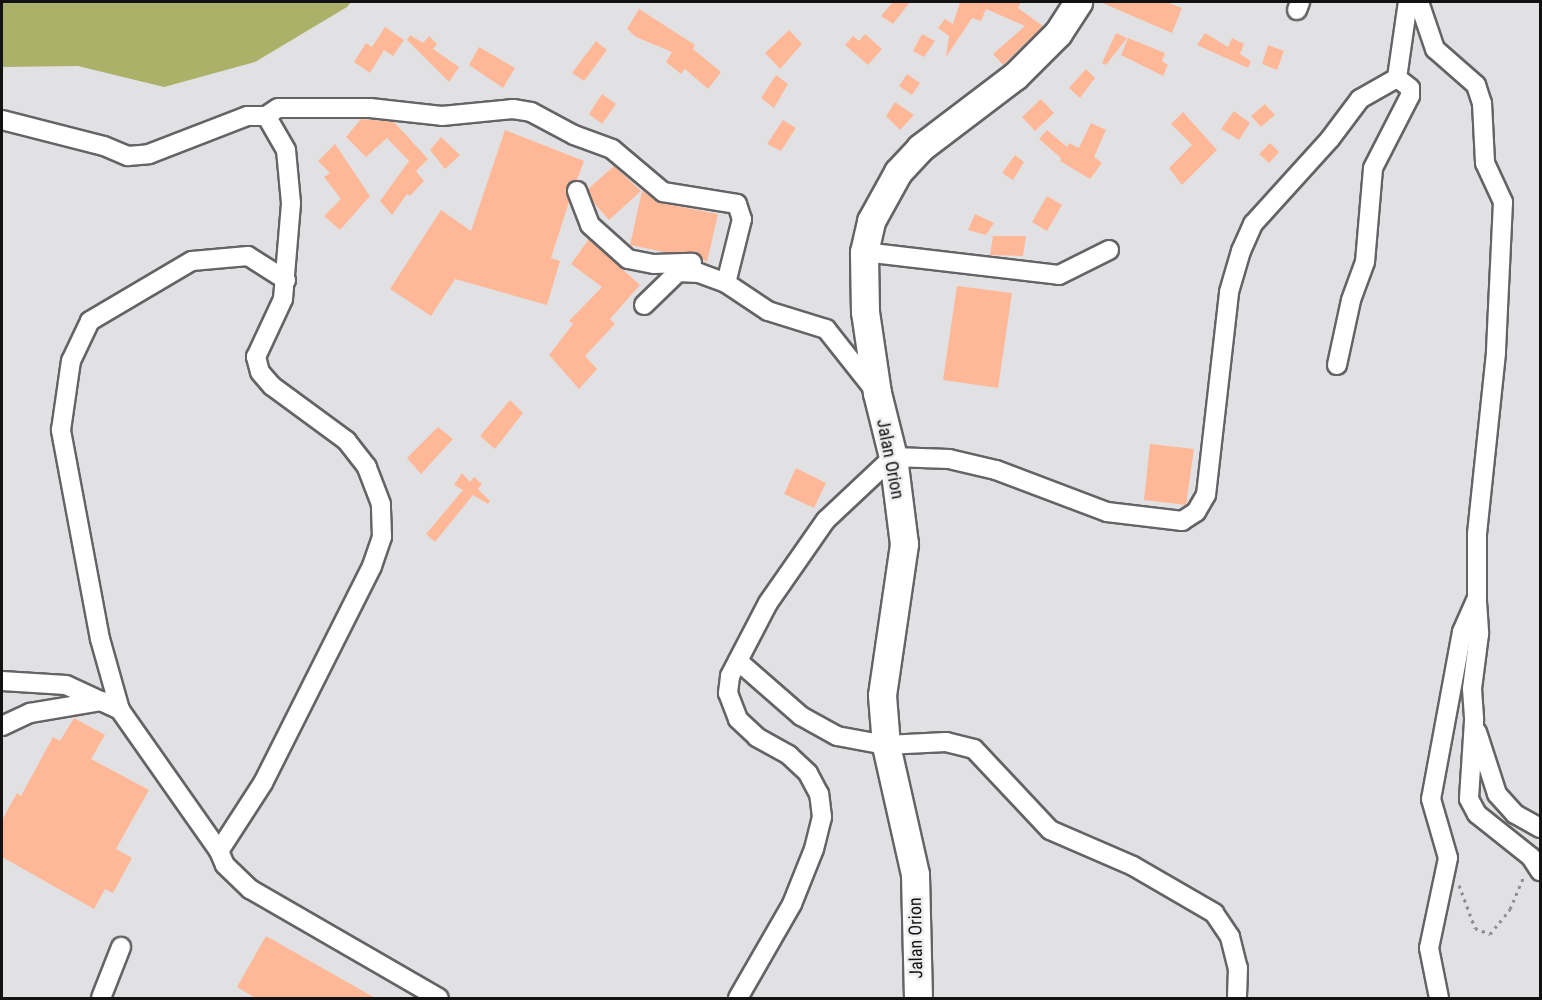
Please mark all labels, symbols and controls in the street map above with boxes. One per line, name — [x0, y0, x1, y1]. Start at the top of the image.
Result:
street label: Jalan Orion — [872, 417, 908, 501]
street label: Jalan Orion — [904, 897, 928, 979]

